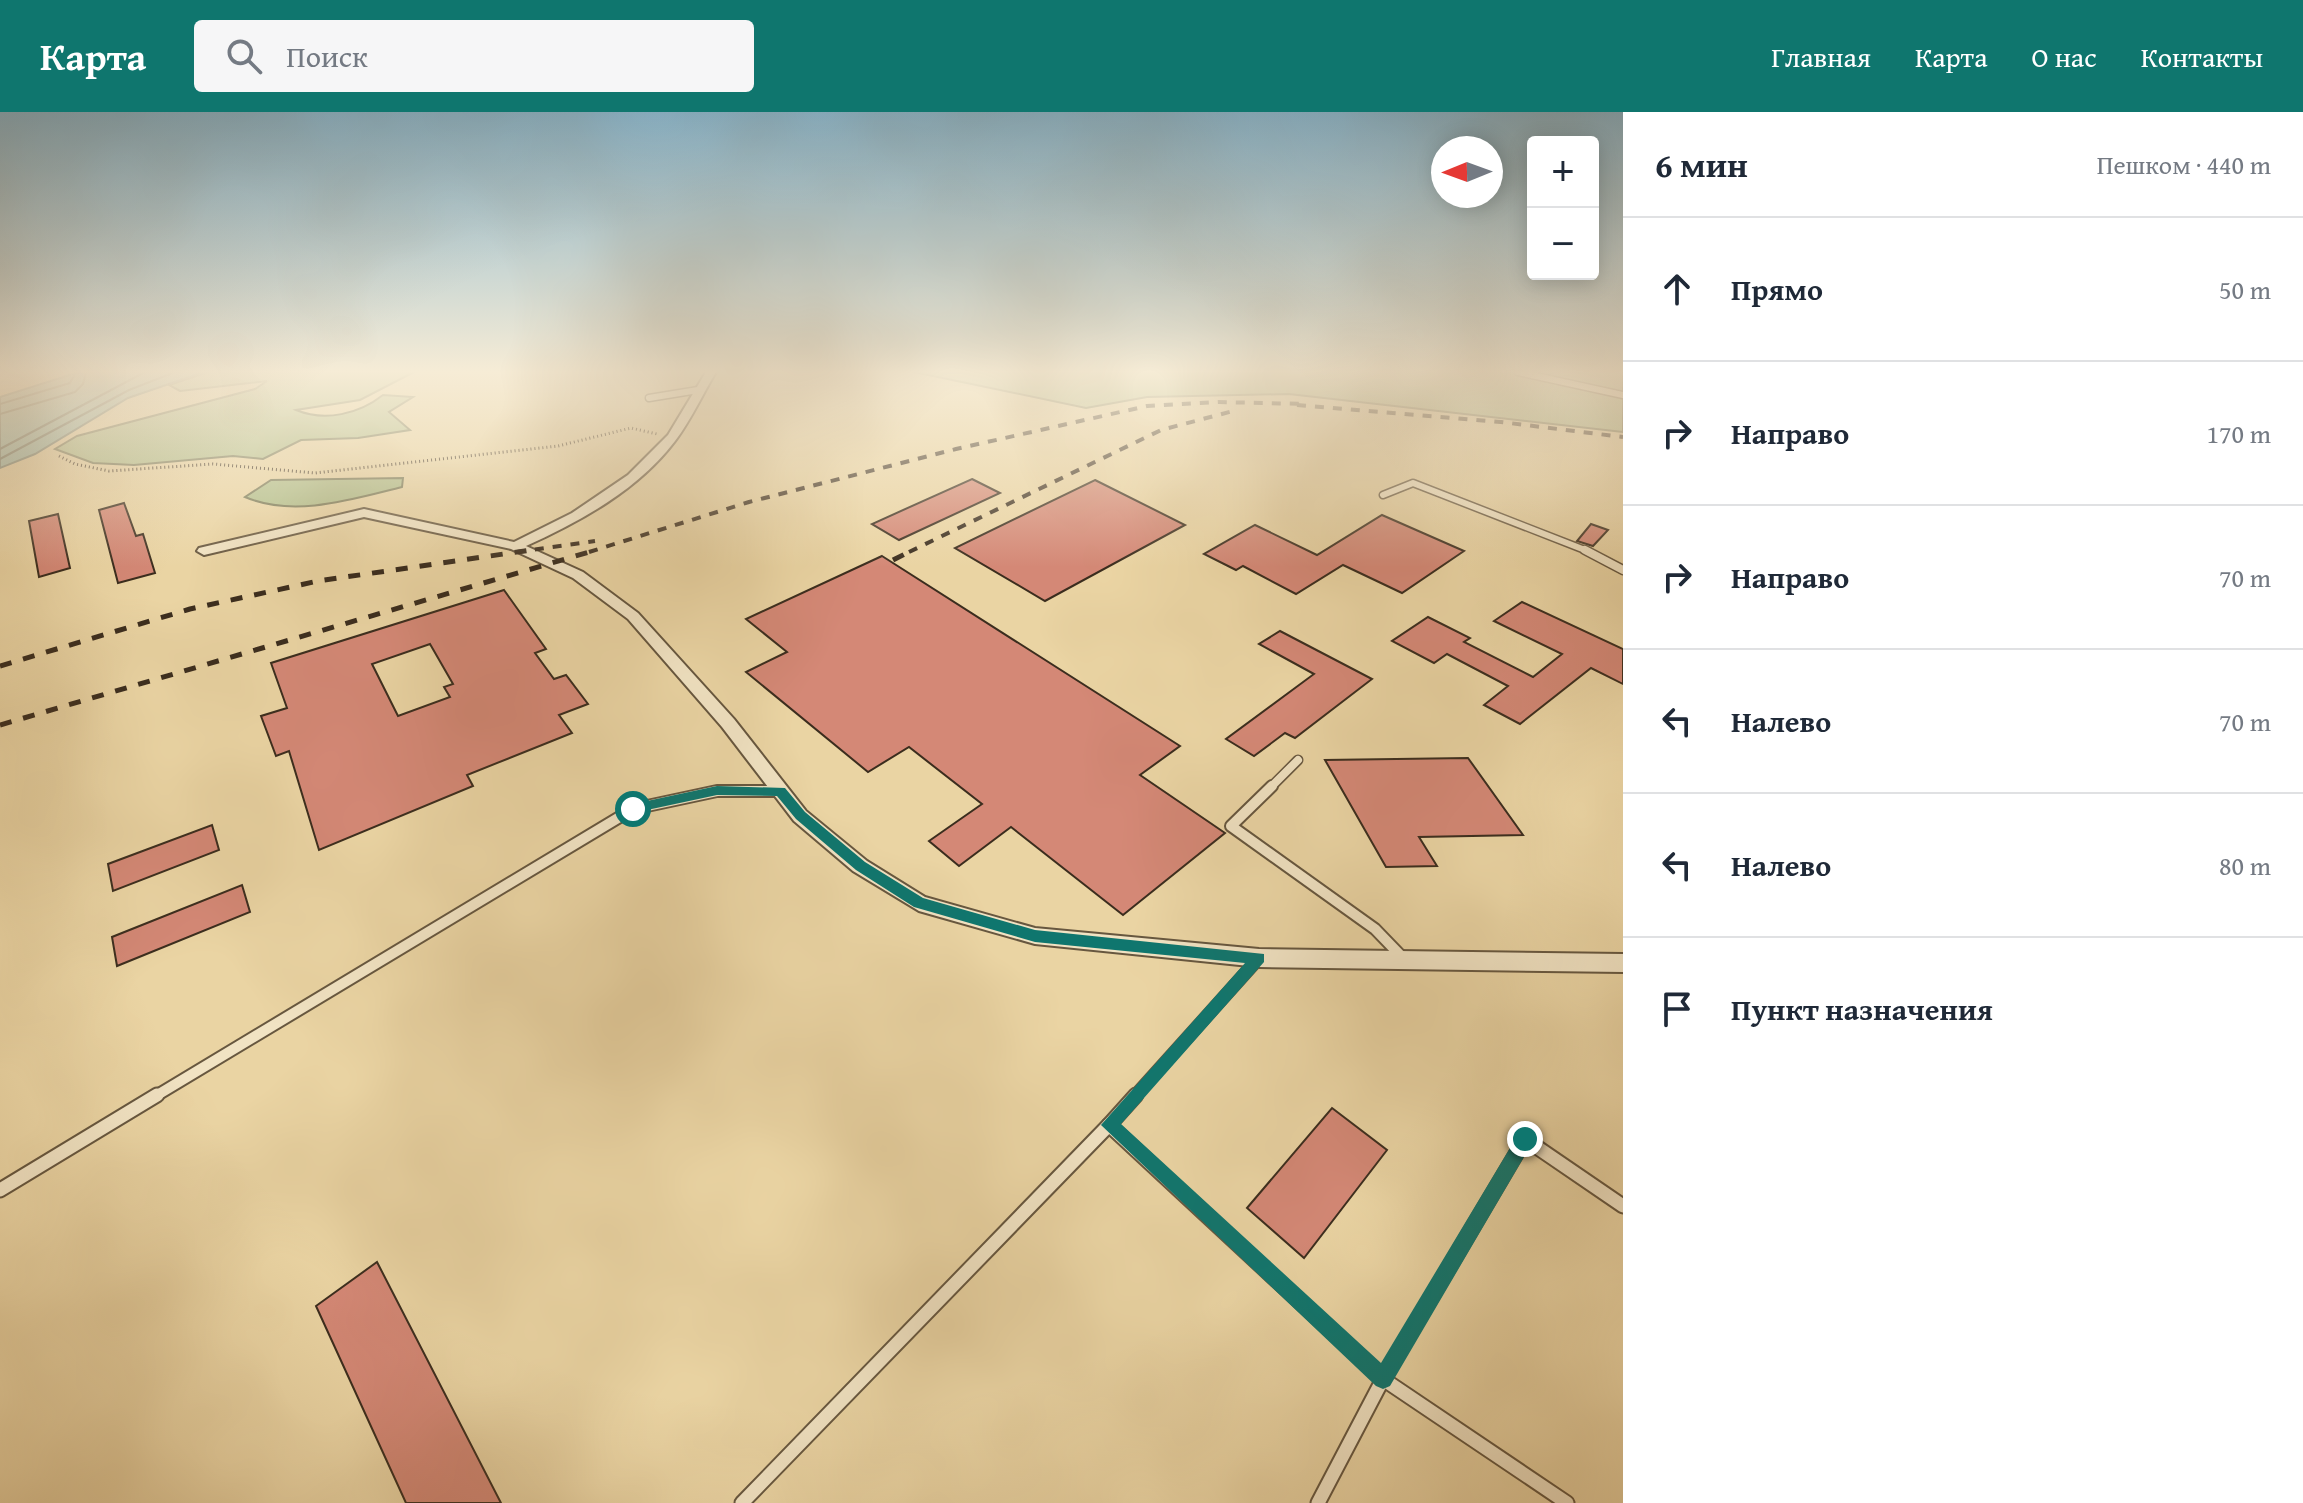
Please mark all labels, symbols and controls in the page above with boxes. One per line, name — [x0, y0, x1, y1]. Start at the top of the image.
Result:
search box — [194, 20, 754, 92]
text: Карта — [40, 28, 146, 84]
icon: search — [222, 34, 266, 78]
text: Поиск — [286, 34, 368, 78]
text: Главная — [1771, 36, 1871, 77]
text: Карта — [1915, 36, 1987, 77]
text: О нас — [2031, 36, 2097, 77]
text: Контакты — [2141, 36, 2263, 77]
north arrow — [1431, 136, 1503, 208]
map controls — [1527, 136, 1599, 280]
button: + — [1527, 136, 1599, 208]
text: 6 мин — [1655, 140, 1748, 189]
text: Пешком · 440 m — [2097, 145, 2271, 184]
button: − — [1527, 208, 1599, 280]
icon: ahead — [1655, 267, 1699, 311]
text: Прямо — [1731, 267, 1823, 311]
text: 50 m — [2219, 270, 2271, 309]
icon: right — [1655, 411, 1699, 455]
text: Направо — [1731, 411, 1849, 455]
text: 170 m — [2206, 414, 2271, 453]
icon: right — [1655, 555, 1699, 599]
text: Направо — [1731, 555, 1849, 599]
text: 70 m — [2219, 558, 2271, 597]
icon: left — [1655, 699, 1699, 743]
text: Налево — [1731, 699, 1831, 743]
text: 70 m — [2219, 702, 2271, 741]
route start — [615, 791, 651, 827]
icon: left — [1655, 843, 1699, 887]
text: Налево — [1731, 843, 1831, 887]
text: 80 m — [2219, 846, 2271, 885]
icon: arrive — [1655, 987, 1699, 1031]
text: Пункт назначения — [1731, 987, 1993, 1031]
route end — [1507, 1121, 1543, 1157]

